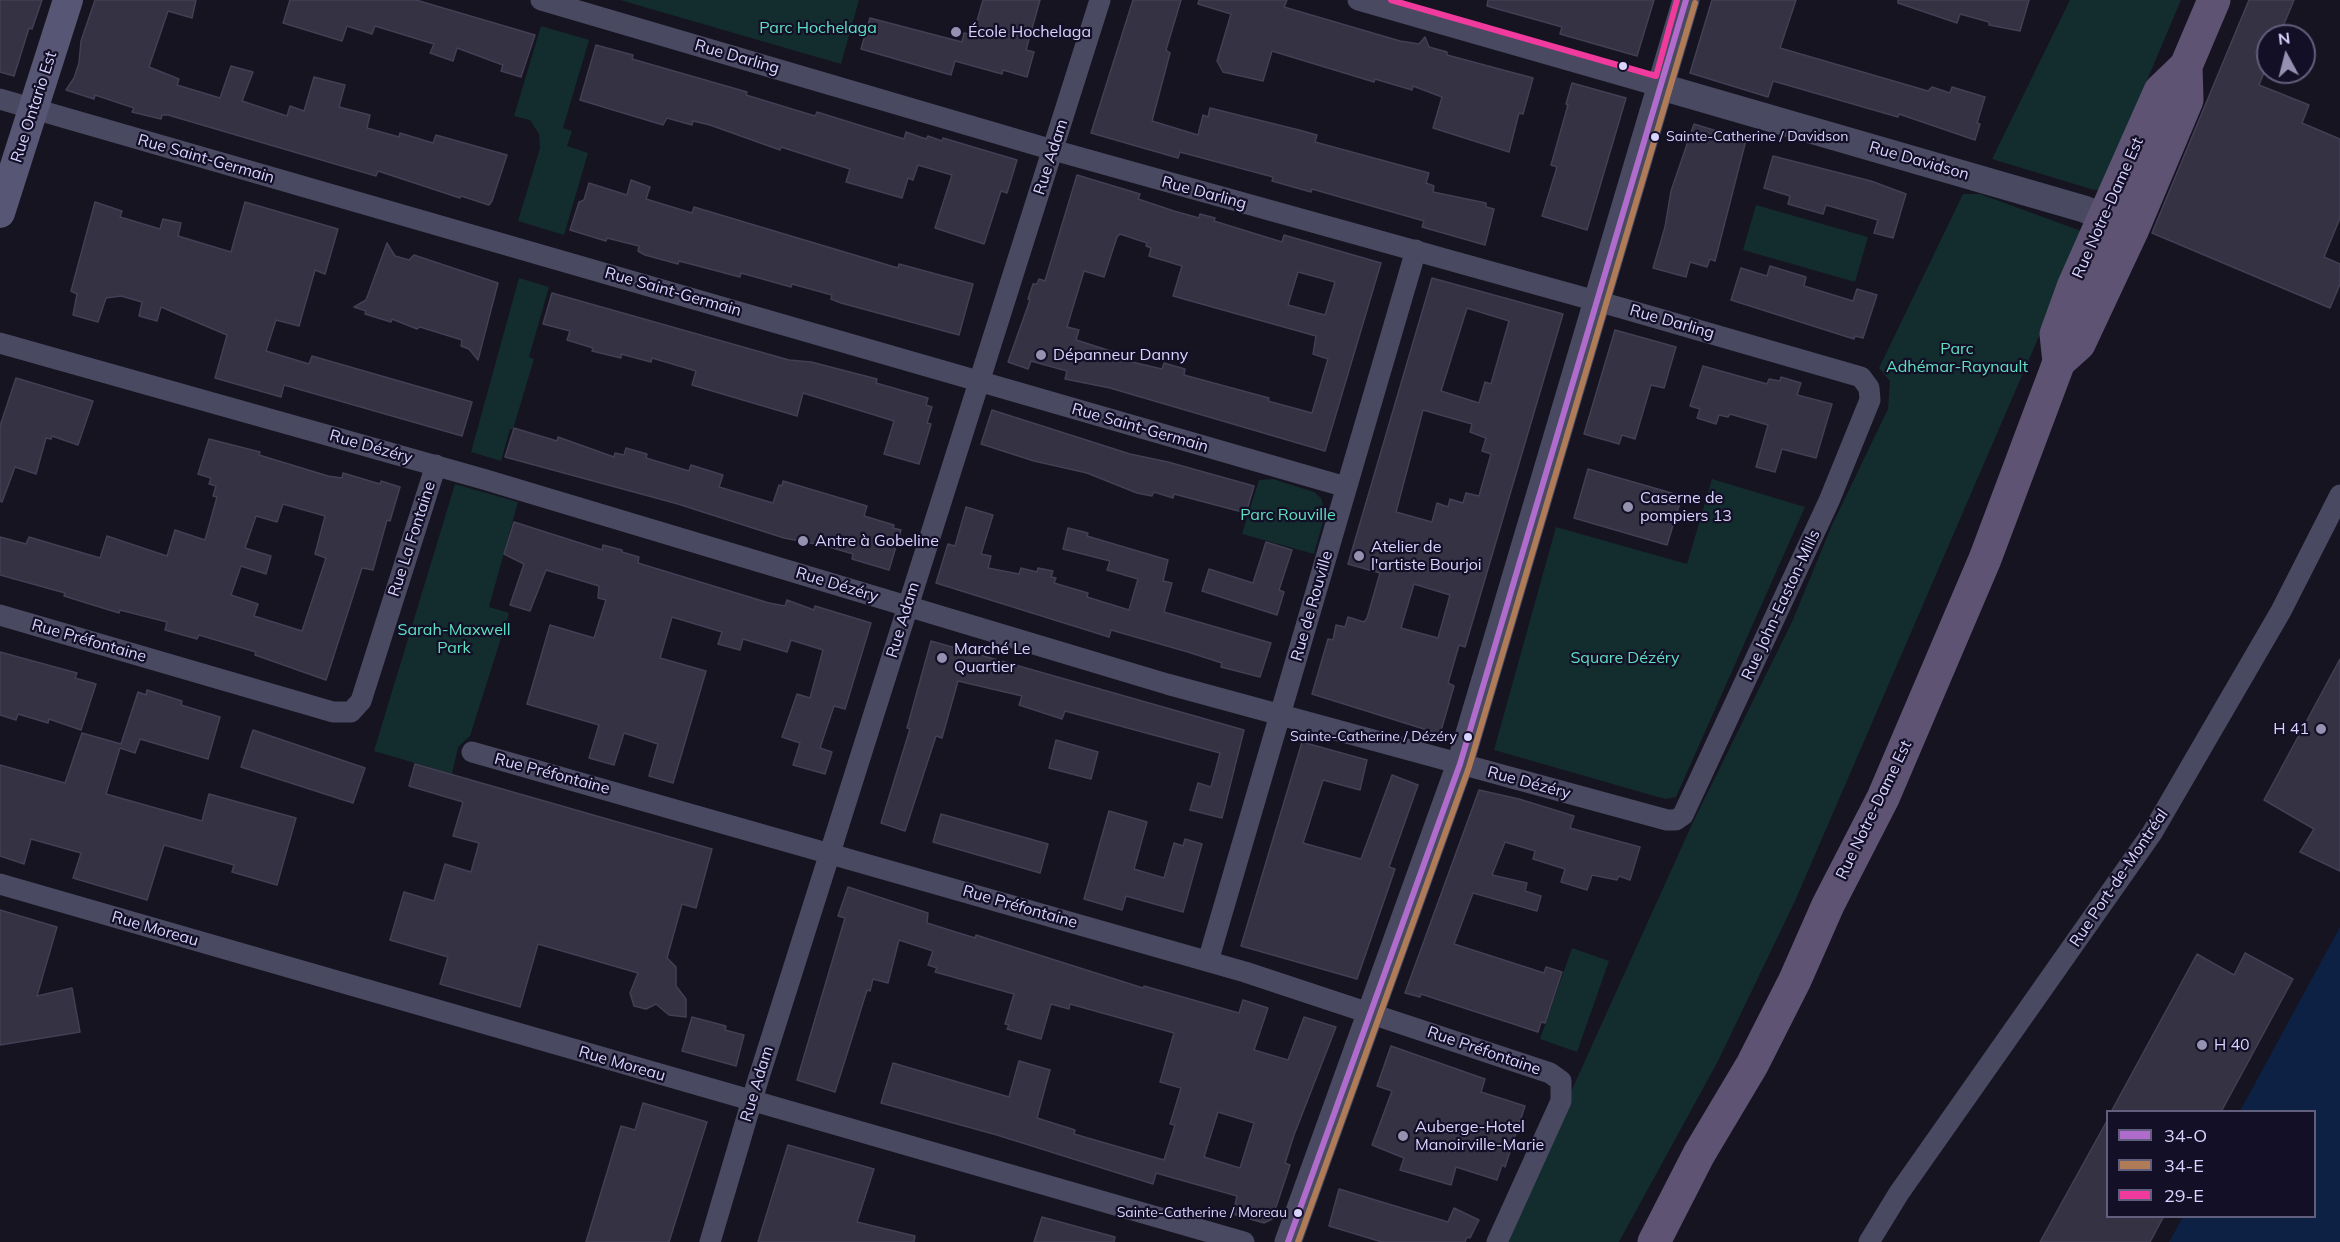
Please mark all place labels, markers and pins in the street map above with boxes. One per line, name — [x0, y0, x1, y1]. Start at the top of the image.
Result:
place label: École Hochelaga — [968, 22, 1091, 42]
marker: École Hochelaga — [949, 25, 963, 39]
unlabelled marker — [1617, 60, 1629, 72]
place label: Sainte-Catherine / Davidson — [1666, 129, 1848, 145]
marker: Sainte-Catherine / Davidson — [1649, 131, 1661, 143]
place label: Dépanneur Danny — [1053, 345, 1188, 365]
marker: Dépanneur Danny — [1034, 348, 1048, 362]
place label: Caserne de pompiers 13 — [1640, 488, 1732, 526]
marker: Caserne de pompiers 13 — [1621, 500, 1635, 514]
place label: Antre à Gobeline — [815, 531, 939, 551]
marker: Antre à Gobeline — [796, 534, 810, 548]
place label: Atelier de l'artiste Bourjoi — [1371, 537, 1482, 575]
marker: Atelier de l'artiste Bourjoi — [1352, 549, 1366, 563]
place label: Marché Le Quartier — [954, 639, 1031, 677]
marker: Marché Le Quartier — [935, 651, 949, 665]
place label: H 41 — [2273, 719, 2309, 739]
marker: H 41 — [2314, 722, 2328, 736]
place label: Sainte-Catherine / Dézéry — [1290, 729, 1457, 745]
marker: Sainte-Catherine / Dézéry — [1462, 731, 1474, 743]
place label: H 40 — [2214, 1035, 2250, 1055]
marker: H 40 — [2195, 1038, 2209, 1052]
place label: Auberge-Hotel Manoirville-Marie — [1415, 1117, 1544, 1155]
marker: Auberge-Hotel Manoirville-Marie — [1396, 1129, 1410, 1143]
place label: Sainte-Catherine / Moreau — [1117, 1205, 1287, 1221]
marker: Sainte-Catherine / Moreau — [1292, 1207, 1304, 1219]

